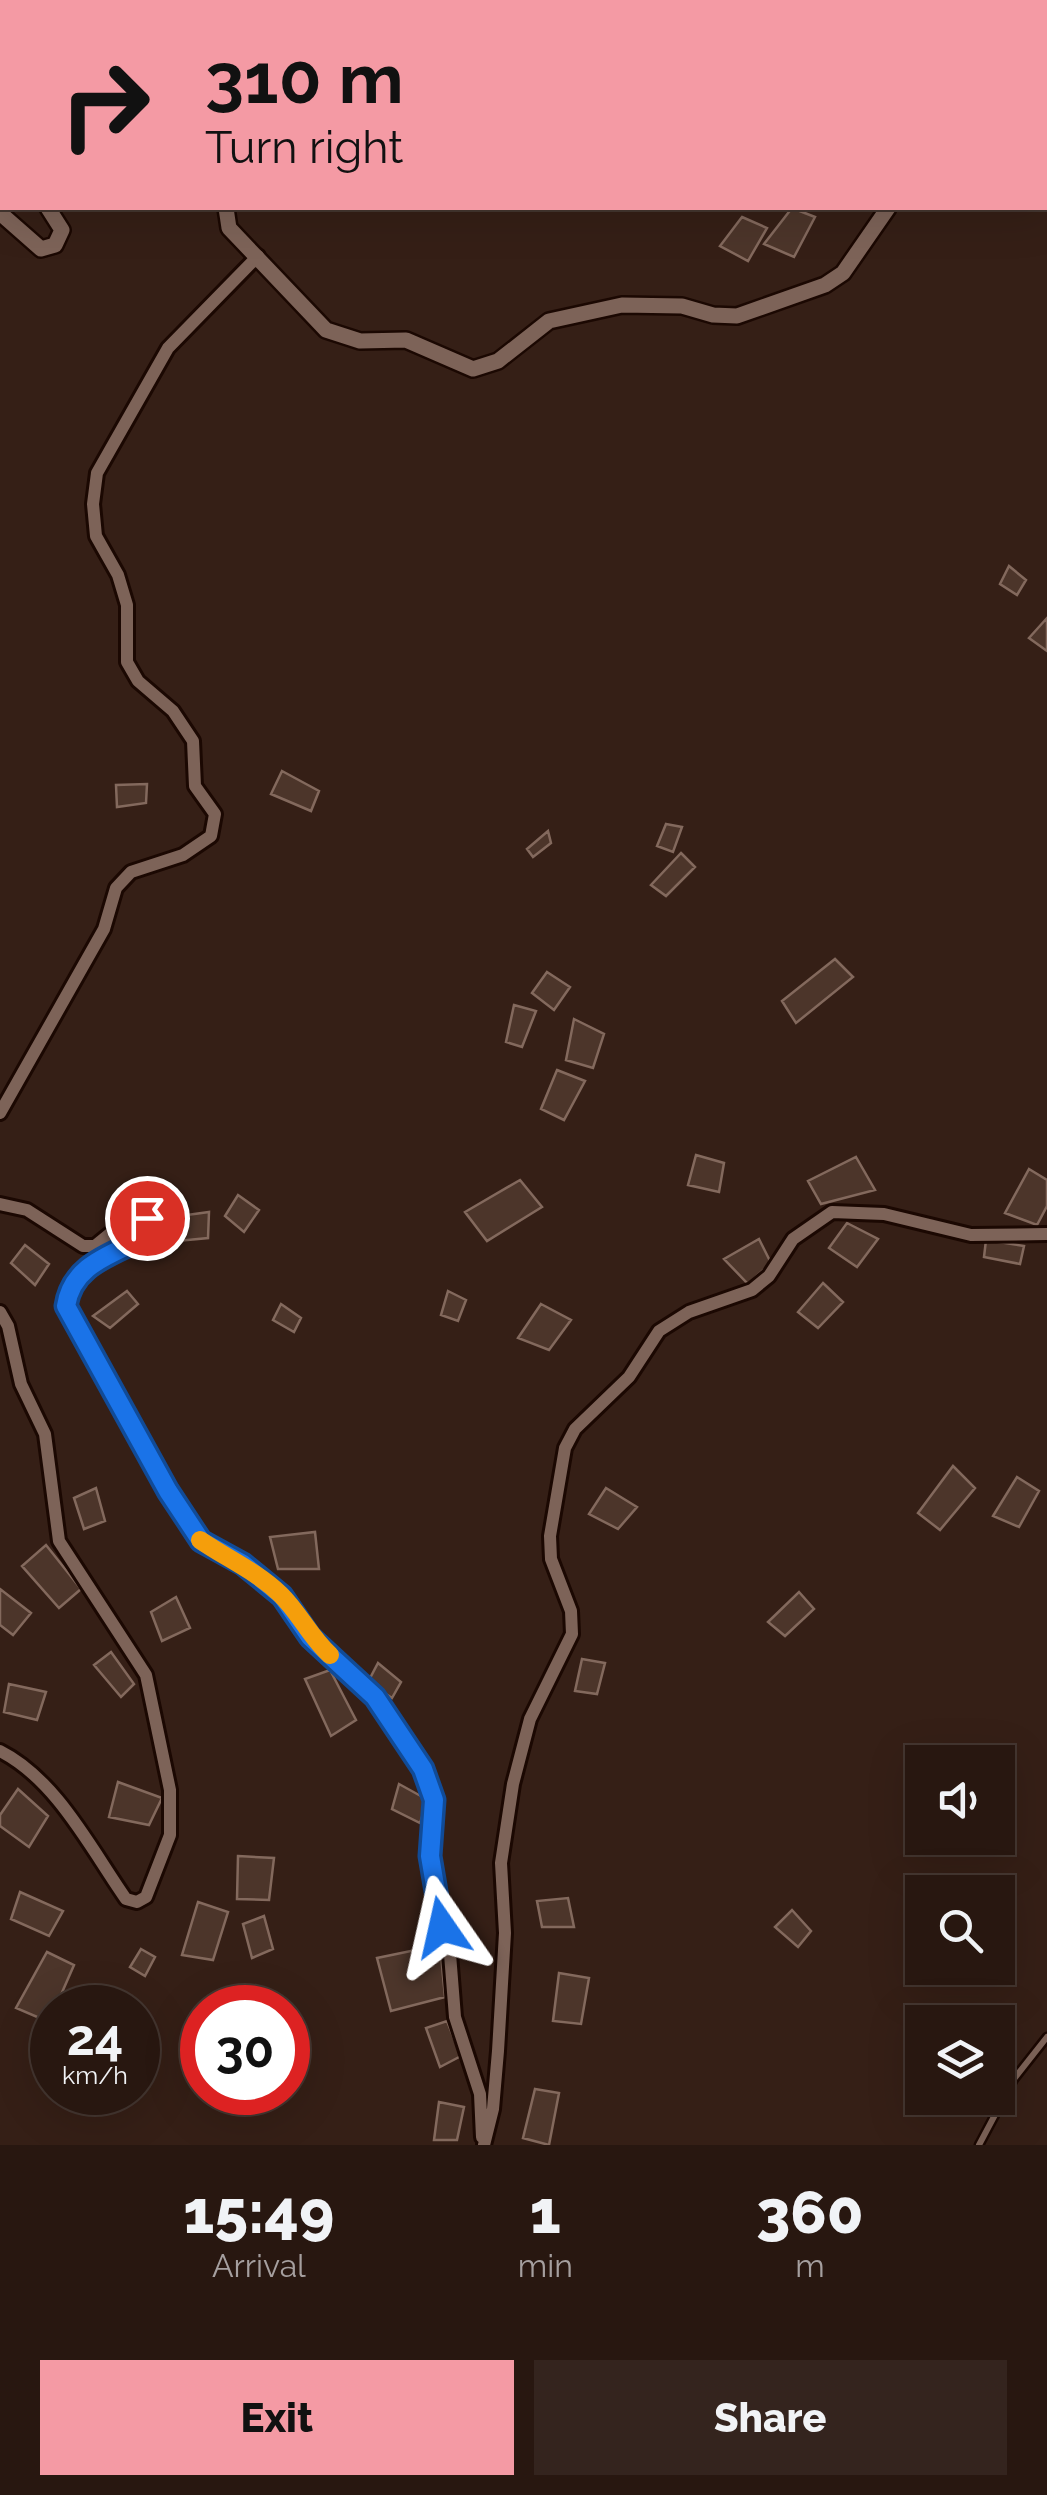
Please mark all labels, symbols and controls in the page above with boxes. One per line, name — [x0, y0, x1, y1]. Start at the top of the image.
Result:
text: 310 m — [205, 37, 404, 119]
icon: right — [40, 40, 170, 170]
text: Turn right — [205, 121, 403, 174]
pin — [105, 1176, 190, 1261]
icon: arrive — [120, 1191, 175, 1246]
map controls — [905, 1745, 1015, 2115]
button: sound — [905, 1745, 1015, 1855]
position arrow — [390, 1875, 494, 1979]
button: search — [905, 1875, 1015, 1985]
speed limit sign: 30 — [180, 1985, 310, 2115]
button: layers — [905, 2005, 1015, 2115]
text: 24 — [67, 2008, 123, 2067]
text: km/h — [62, 2060, 128, 2090]
text: 15:49 — [183, 2177, 334, 2247]
text: 1 — [530, 2177, 561, 2247]
text: 360 — [756, 2177, 864, 2247]
text: Arrival — [212, 2247, 306, 2284]
text: min — [518, 2247, 573, 2284]
text: m — [795, 2247, 825, 2284]
button: Exit — [40, 2360, 514, 2475]
button: Share — [534, 2360, 1007, 2475]

